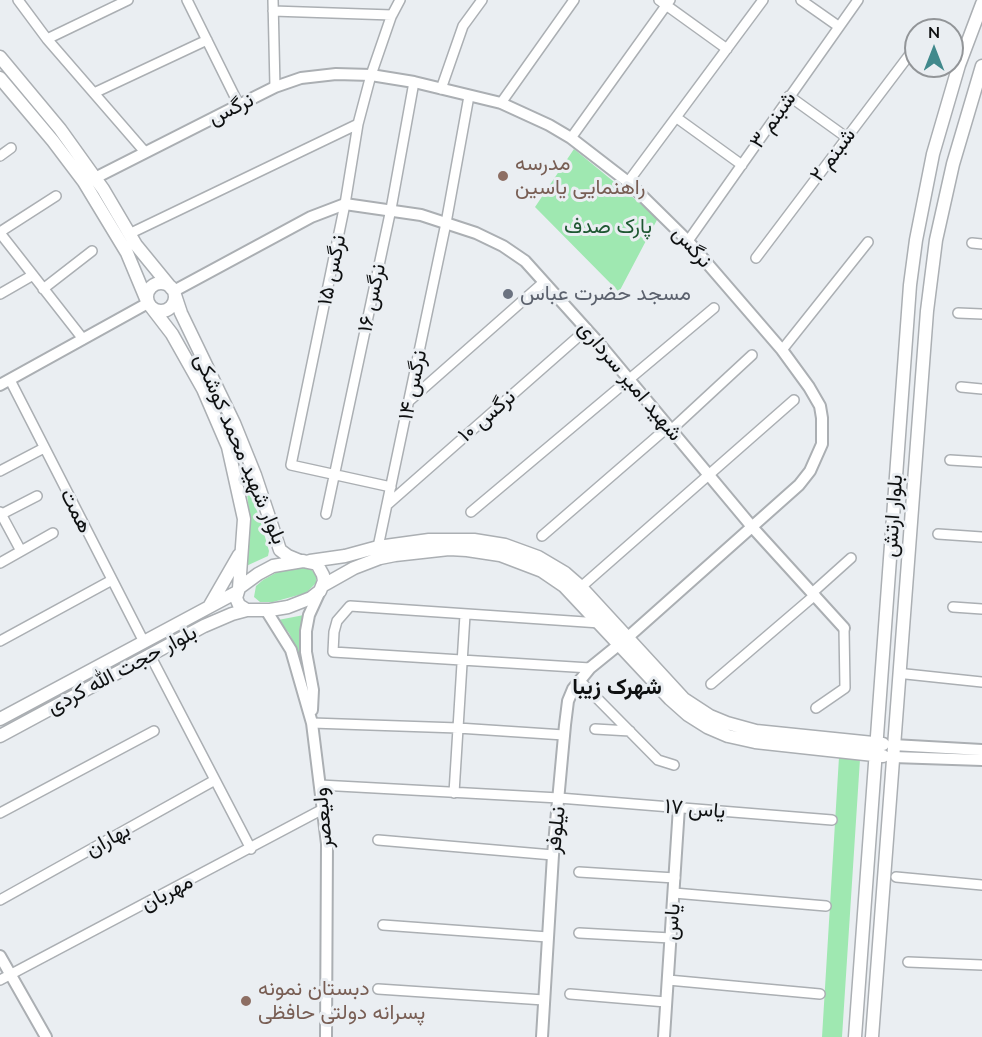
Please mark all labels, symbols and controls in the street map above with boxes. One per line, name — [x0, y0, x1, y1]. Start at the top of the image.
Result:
north arrow — [904, 18, 964, 78]
text: N — [928, 22, 940, 42]
street label: نرگس — [204, 87, 258, 131]
street label: شبنم ۳ — [744, 87, 802, 153]
street label: شبنم ۲ — [805, 123, 861, 187]
place label: مدرسه راهنمایی یاسین — [515, 151, 645, 201]
marker: مدرسه راهنمایی یاسین — [496, 169, 510, 183]
park label: پارک صدف — [564, 214, 652, 240]
street label: نرگس — [667, 221, 717, 273]
street label: نرگس ۱۵ — [312, 232, 352, 308]
street label: نرگس ۱۶ — [352, 262, 392, 334]
place label: مسجد حضرت عباس — [520, 281, 691, 307]
marker: مسجد حضرت عباس — [501, 287, 515, 301]
street label: شهید امیر سرداری — [572, 316, 688, 446]
street label: نرگس ۱۴ — [393, 348, 433, 422]
street label: بلوار شهید محمد کوشکی — [188, 350, 292, 548]
street label: نرگس ۱۰ — [453, 384, 521, 448]
street label: بلوار ارتش — [878, 474, 908, 558]
street label: همت — [54, 485, 98, 537]
street label: بلوار حجت الله کردی — [43, 620, 201, 720]
district label: شهرک زیبا — [572, 674, 662, 700]
street label: ولیعصر — [308, 786, 338, 850]
street label: یاس ۱۷ — [664, 794, 726, 824]
street label: نیلوفر — [541, 805, 571, 855]
street label: بهاران — [81, 818, 135, 862]
street label: مهربان — [137, 869, 197, 917]
street label: یاس — [658, 903, 686, 941]
place label: دبستان نمونه پسرانه دولتی حافظی — [258, 976, 425, 1026]
marker: دبستان نمونه پسرانه دولتی حافظی — [239, 994, 253, 1008]

